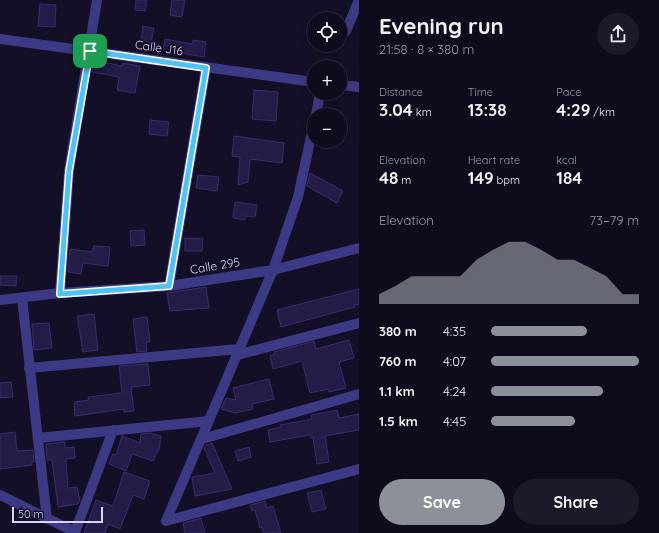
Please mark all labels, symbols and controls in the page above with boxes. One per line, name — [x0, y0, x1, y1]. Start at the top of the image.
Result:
map controls — [307, 12, 347, 148]
button: locate — [307, 12, 347, 52]
text: Evening run — [379, 12, 504, 40]
button: share — [597, 13, 639, 55]
pin — [73, 34, 107, 68]
street label: Calle J16 — [134, 37, 185, 58]
icon: arrive — [79, 40, 101, 62]
text: 21:58 · 8 × 380 m — [379, 41, 474, 57]
button: + — [307, 60, 347, 100]
text: Distance — [379, 85, 423, 99]
text: Time — [468, 85, 493, 99]
text: Pace — [556, 85, 581, 99]
text: 3.04 — [379, 99, 413, 120]
text: 13:38 — [468, 99, 506, 120]
text: 4:29 — [556, 99, 590, 120]
text: km — [413, 105, 432, 119]
text: /km — [590, 105, 615, 119]
button: − — [307, 108, 347, 148]
text: Elevation — [379, 153, 425, 167]
text: Heart rate — [468, 153, 520, 167]
text: kcal — [556, 153, 577, 167]
text: 48 — [379, 167, 398, 188]
text: 149 — [468, 167, 494, 188]
text: 184 — [556, 167, 582, 188]
text: m — [398, 173, 411, 187]
text: bpm — [494, 173, 520, 187]
text: Elevation — [379, 212, 434, 228]
text: 73–79 m — [590, 212, 639, 228]
street label: Calle 295 — [189, 254, 241, 277]
text: 380 m — [379, 323, 417, 339]
text: 4:35 — [443, 323, 466, 339]
text: 760 m — [379, 353, 417, 369]
text: 4:07 — [443, 353, 466, 369]
text: 1.1 km — [379, 383, 415, 399]
text: 4:24 — [443, 383, 466, 399]
text: 1.5 km — [379, 413, 418, 429]
text: 4:45 — [443, 413, 466, 429]
button: Save — [379, 479, 505, 525]
button: Share — [513, 479, 639, 525]
scale bar — [12, 505, 103, 524]
text: 50 m — [18, 507, 44, 521]

